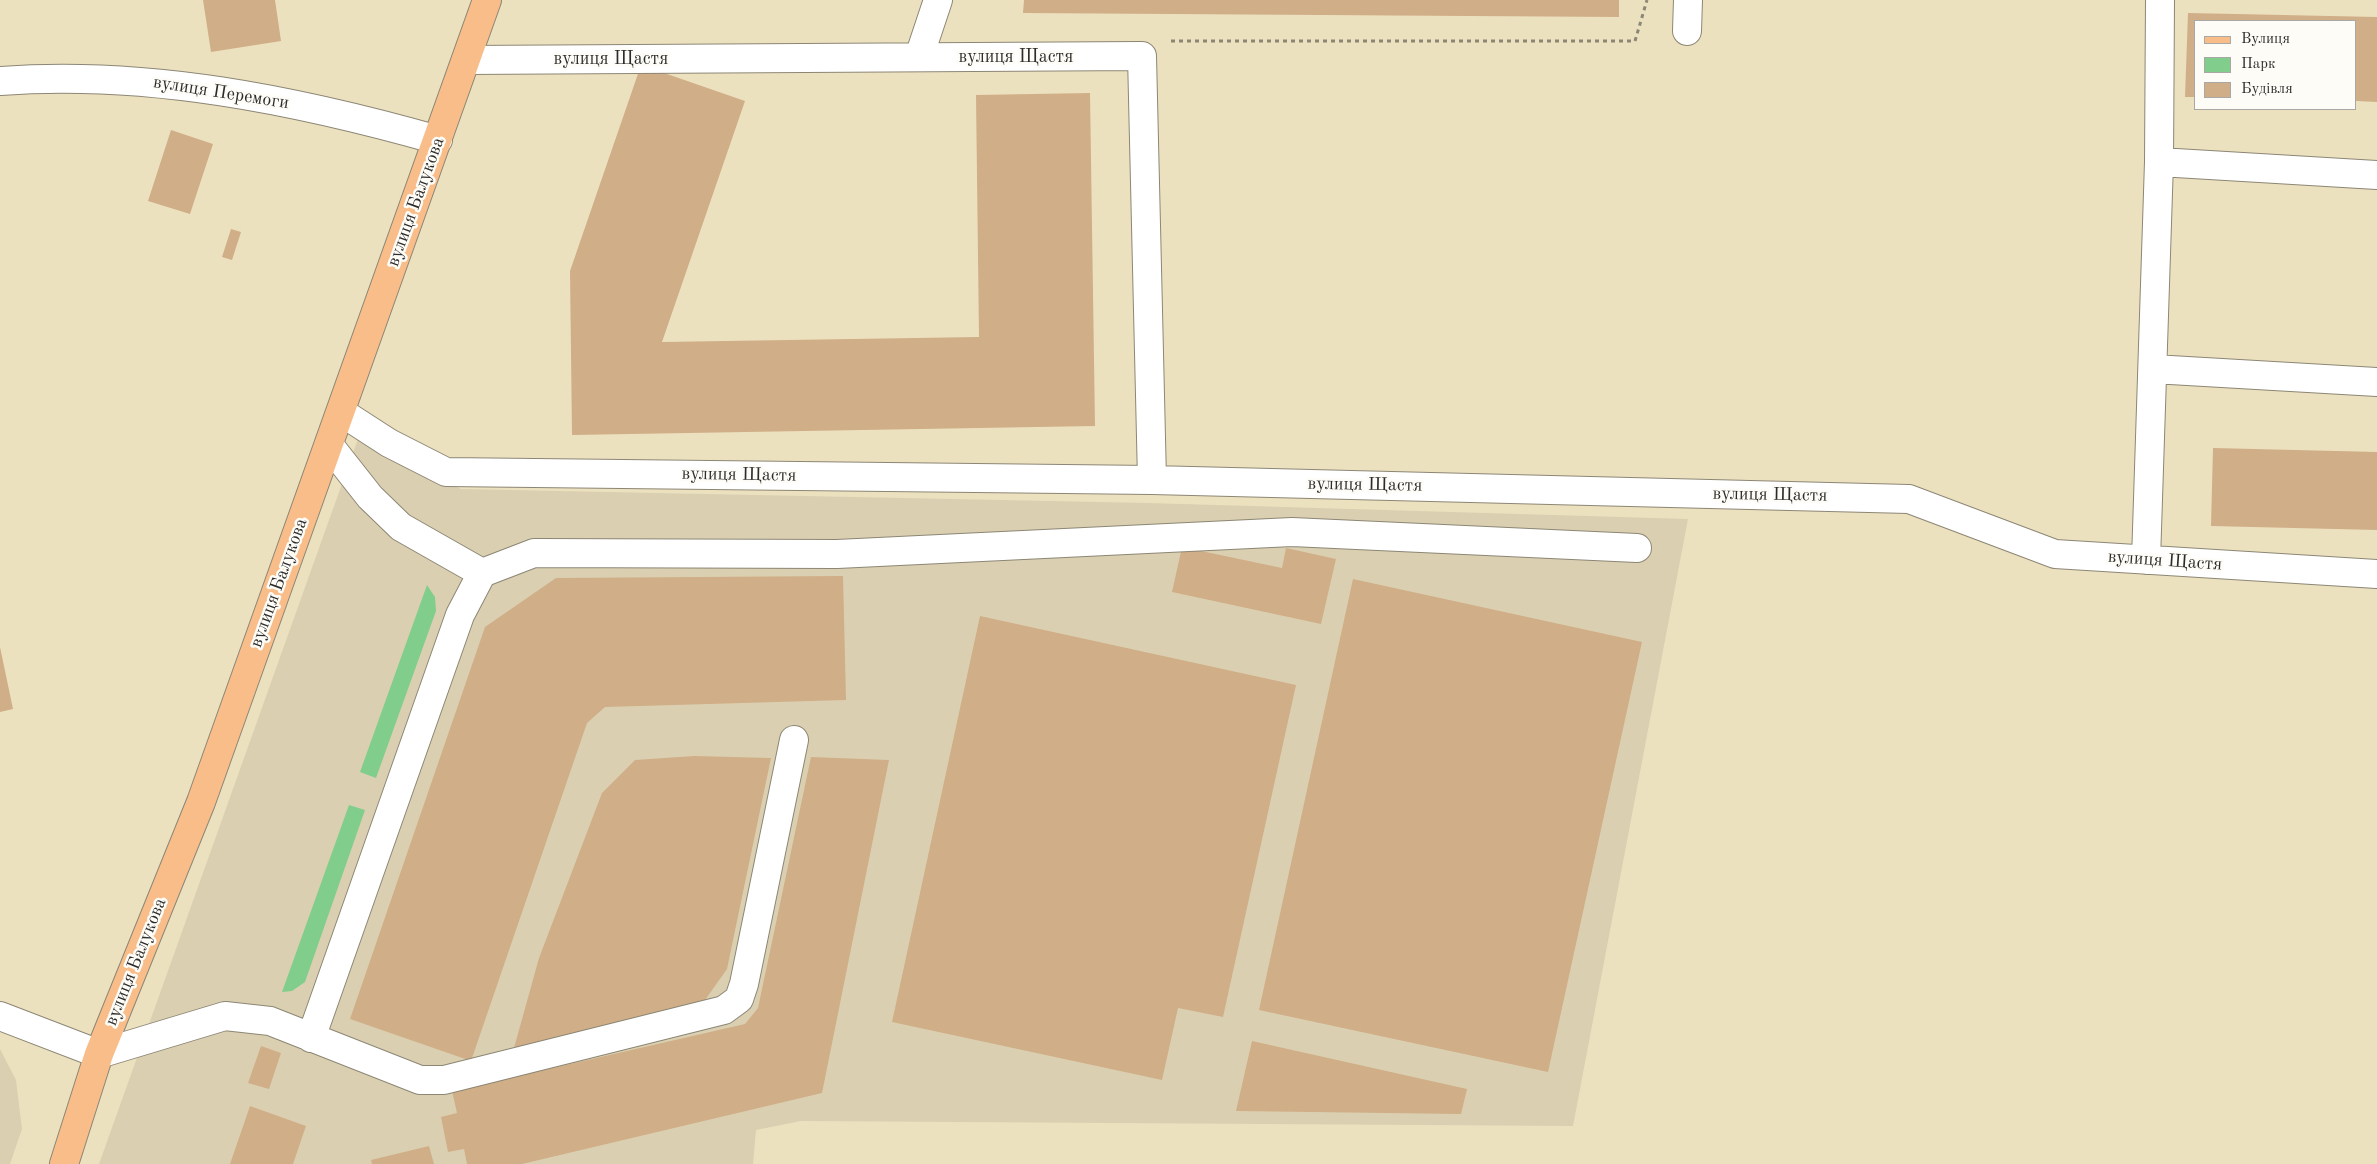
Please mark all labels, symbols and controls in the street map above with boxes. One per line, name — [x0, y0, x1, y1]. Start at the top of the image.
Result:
legend — [2194, 20, 2357, 110]
text: Вулиця — [2241, 32, 2290, 47]
street label: вулиця Щастя — [959, 46, 1073, 68]
street label: вулиця Щастя — [554, 48, 668, 70]
text: Парк — [2241, 57, 2276, 72]
street label: вулиця Перемоги — [152, 72, 290, 114]
text: Будівля — [2241, 82, 2293, 97]
street label: вулиця Балукова — [383, 134, 449, 270]
street label: вулиця Щастя — [681, 463, 797, 487]
street label: вулиця Щастя — [1307, 473, 1423, 497]
street label: вулиця Щастя — [1712, 483, 1828, 507]
street label: вулиця Балукова — [246, 515, 312, 651]
street label: вулиця Щастя — [2107, 546, 2223, 576]
street label: вулиця Балукова — [101, 895, 171, 1029]

